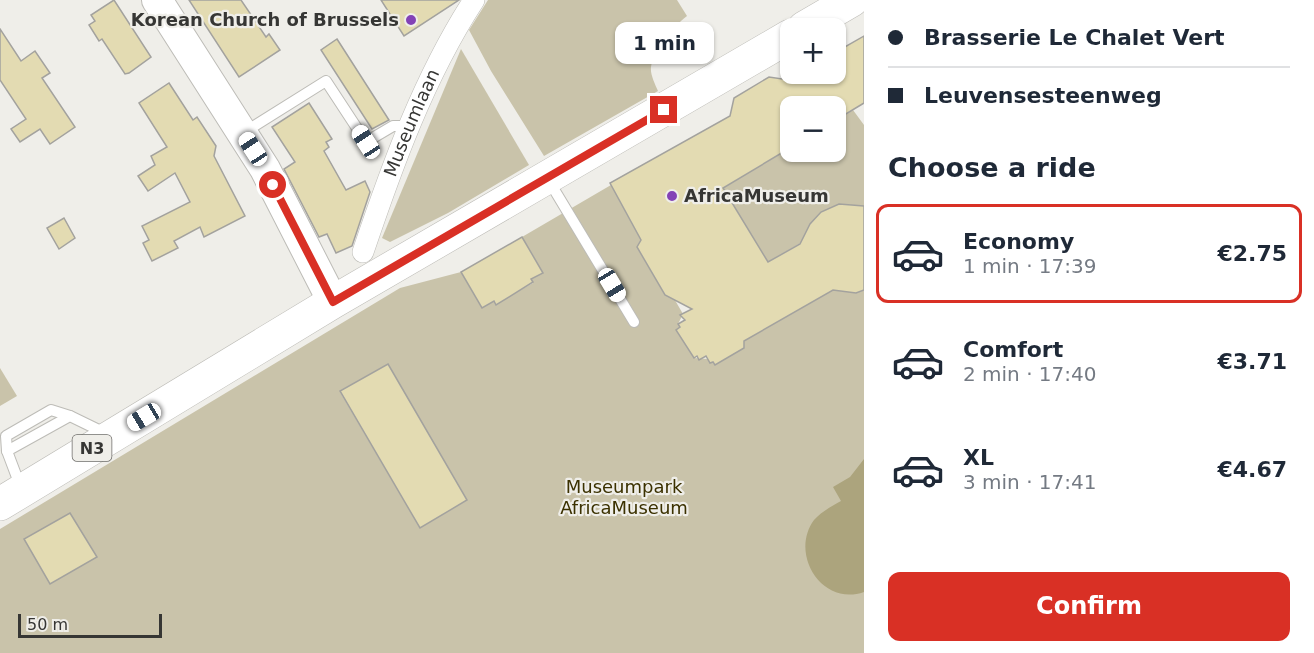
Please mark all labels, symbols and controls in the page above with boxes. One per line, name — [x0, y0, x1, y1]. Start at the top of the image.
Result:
place label: Korean Church of Brussels — [131, 9, 399, 30]
marker: Korean Church of Brussels — [404, 13, 418, 27]
map controls — [780, 18, 846, 162]
button: + — [780, 18, 846, 84]
callout: 1 min — [614, 23, 714, 65]
text: Brasserie Le Chalet Vert — [924, 25, 1225, 50]
text: 1 min — [633, 31, 696, 55]
street label: Museumlaan — [379, 65, 443, 180]
text: Leuvensesteenweg — [924, 83, 1162, 108]
route end — [650, 96, 677, 123]
button: − — [780, 96, 846, 162]
car — [349, 122, 383, 162]
car — [236, 129, 270, 169]
text: Choose a ride — [888, 152, 1096, 183]
route start — [259, 171, 286, 198]
place label: AfricaMuseum — [684, 185, 829, 206]
marker: AfricaMuseum — [665, 189, 679, 203]
icon: car — [891, 227, 945, 281]
text: Economy — [963, 229, 1074, 254]
text: €2.75 — [1217, 241, 1287, 266]
text: 1 min · 17:39 — [963, 254, 1097, 278]
car — [595, 265, 629, 305]
icon: car — [891, 335, 945, 389]
text: Comfort — [963, 337, 1063, 362]
text: €3.71 — [1217, 349, 1287, 374]
text: 2 min · 17:40 — [963, 362, 1097, 386]
car — [124, 400, 164, 434]
road number: N3 — [72, 435, 112, 461]
icon: car — [891, 443, 945, 497]
text: XL — [963, 445, 994, 470]
text: €4.67 — [1217, 457, 1287, 482]
text: 3 min · 17:41 — [963, 470, 1097, 494]
park label: Museumpark AfricaMuseum — [560, 476, 688, 518]
button: Confirm — [888, 572, 1290, 641]
scale bar — [18, 611, 162, 638]
text: 50 m — [27, 615, 68, 634]

